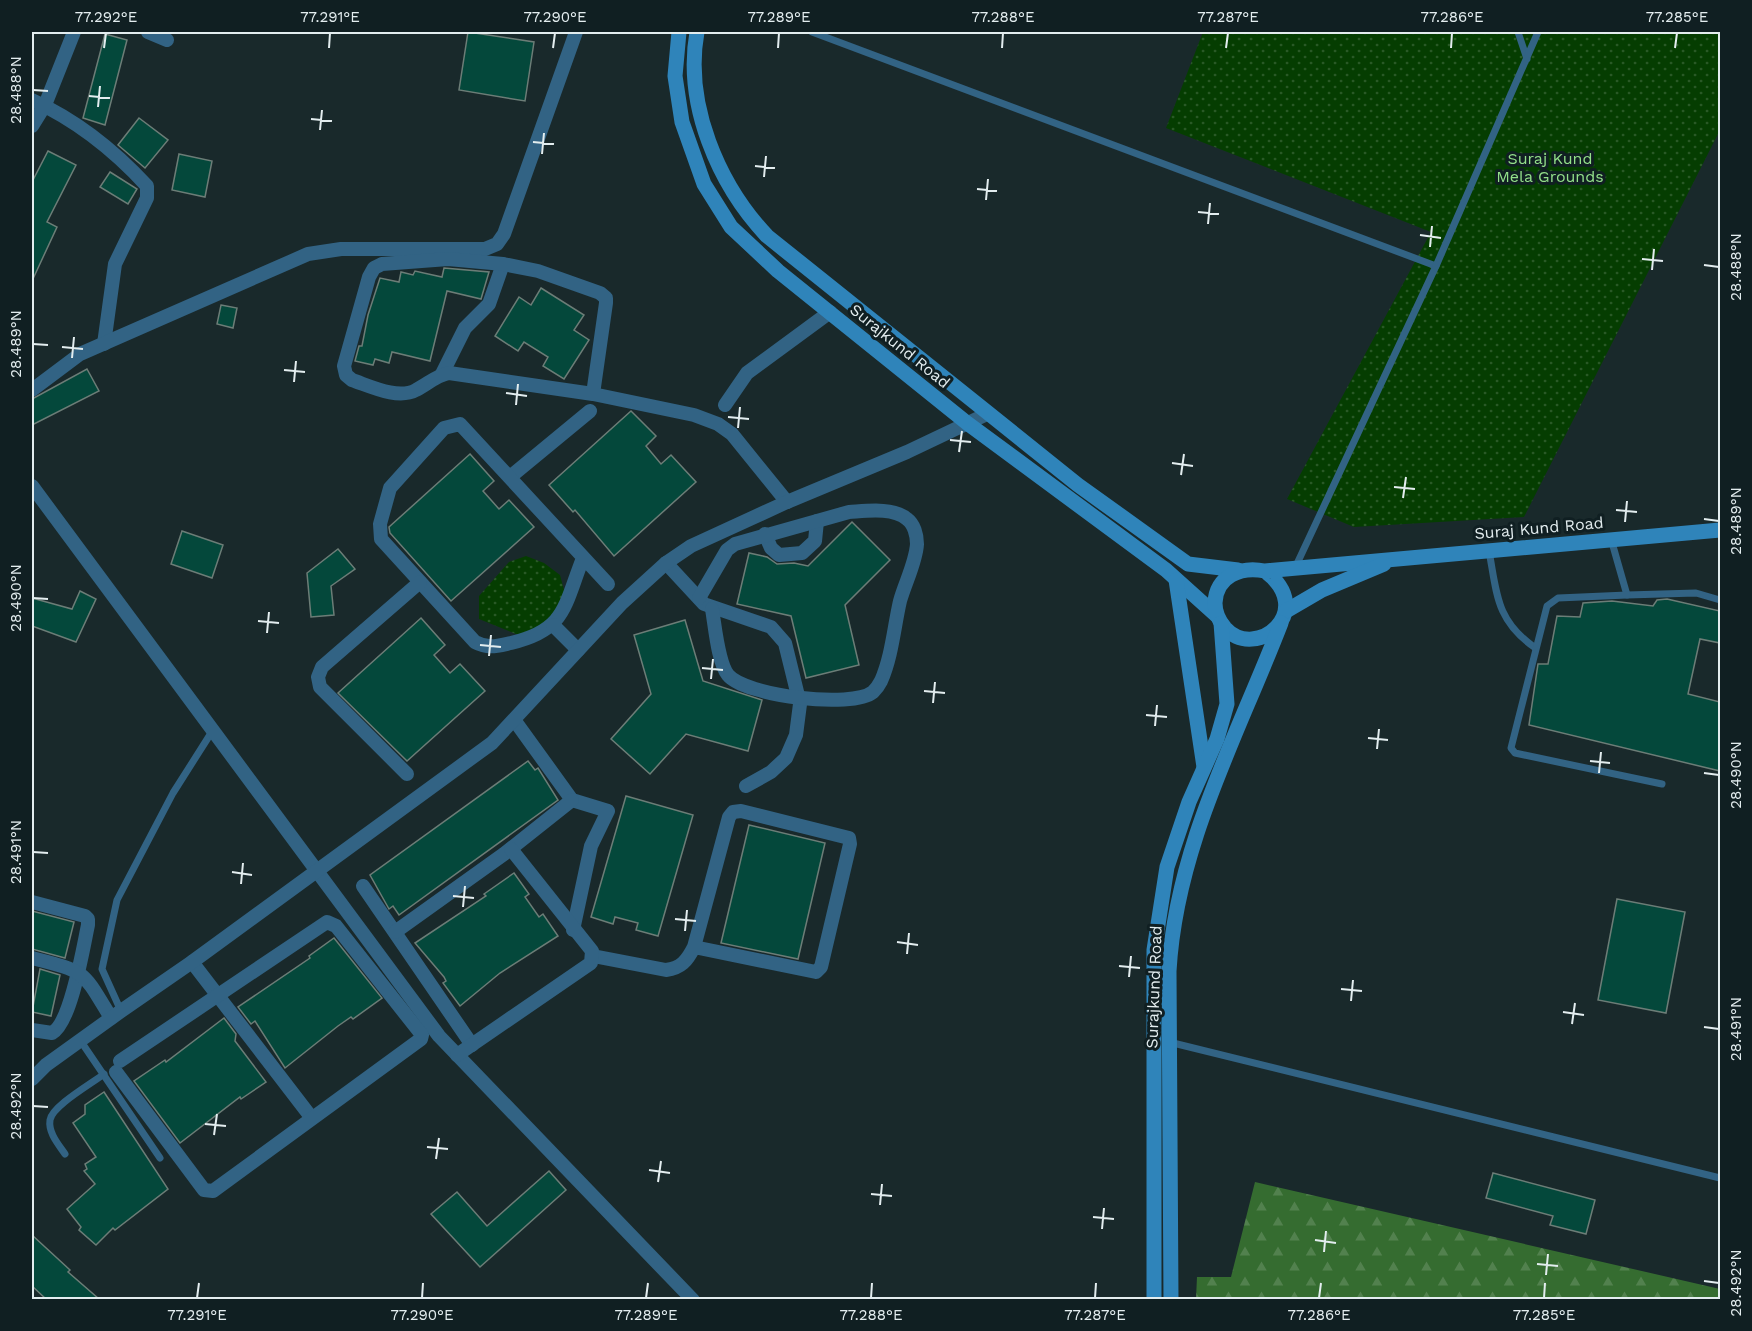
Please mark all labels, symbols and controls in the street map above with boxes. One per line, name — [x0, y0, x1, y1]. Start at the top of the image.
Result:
text: 77.292°E — [75, 8, 137, 26]
text: 77.291°E — [300, 8, 360, 26]
text: 77.290°E — [523, 8, 587, 26]
text: 77.289°E — [747, 8, 811, 26]
text: 77.288°E — [971, 8, 1035, 26]
text: 77.287°E — [1197, 8, 1259, 26]
text: 77.286°E — [1421, 8, 1483, 26]
text: 77.285°E — [1646, 8, 1708, 26]
text: 28.488°N — [7, 56, 25, 124]
park label: Suraj Kund Mela Grounds — [1496, 149, 1604, 186]
text: 28.488°N — [1727, 233, 1745, 301]
street label: Surajkund Road — [846, 300, 954, 392]
text: 28.489°N — [7, 310, 25, 378]
text: 28.489°N — [1727, 487, 1745, 555]
street label: Suraj Kund Road — [1474, 513, 1604, 543]
text: 28.490°N — [7, 564, 25, 632]
text: 28.490°N — [1727, 741, 1745, 809]
text: 28.491°N — [7, 820, 25, 884]
street label: Surajkund Road — [1142, 925, 1166, 1049]
text: 28.491°N — [1727, 997, 1745, 1061]
text: 28.492°N — [7, 1073, 25, 1139]
text: 28.492°N — [1727, 1250, 1745, 1316]
text: 77.291°E — [167, 1306, 227, 1324]
text: 77.290°E — [390, 1306, 454, 1324]
text: 77.289°E — [614, 1306, 678, 1324]
text: 77.288°E — [839, 1306, 903, 1324]
text: 77.287°E — [1064, 1306, 1126, 1324]
text: 77.286°E — [1288, 1306, 1350, 1324]
text: 77.285°E — [1513, 1306, 1575, 1324]

